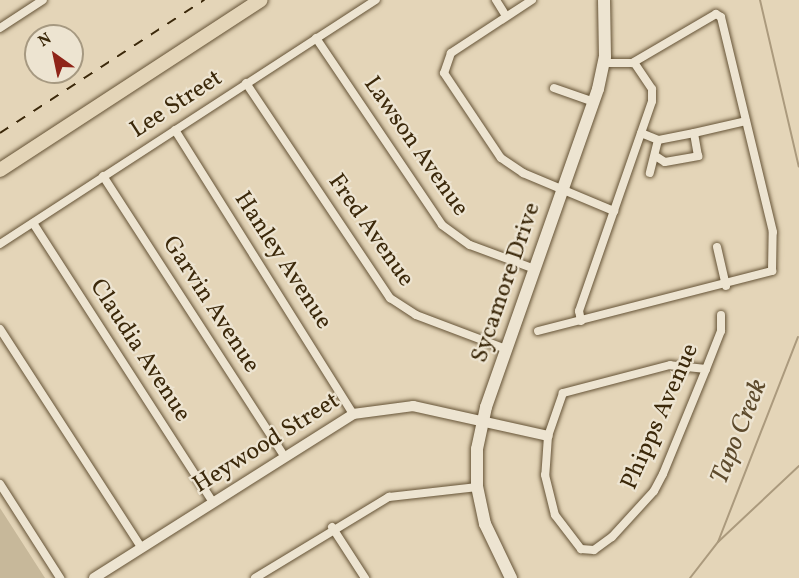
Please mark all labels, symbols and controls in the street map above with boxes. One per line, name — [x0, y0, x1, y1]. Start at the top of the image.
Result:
north arrow — [24, 24, 84, 84]
text: N — [34, 28, 56, 53]
street label: Lee Street — [126, 65, 228, 145]
street label: Lawson Avenue — [356, 72, 474, 222]
street label: Fred Avenue — [321, 169, 419, 293]
street label: Hanley Avenue — [227, 187, 337, 335]
street label: Sycamore Drive — [466, 199, 548, 367]
street label: Garvin Avenue — [155, 231, 265, 379]
street label: Claudia Avenue — [82, 274, 196, 428]
street label: Phipps Avenue — [616, 340, 706, 494]
water label: Tapo Creek — [705, 375, 775, 489]
street label: Heywood Street — [188, 387, 346, 501]

